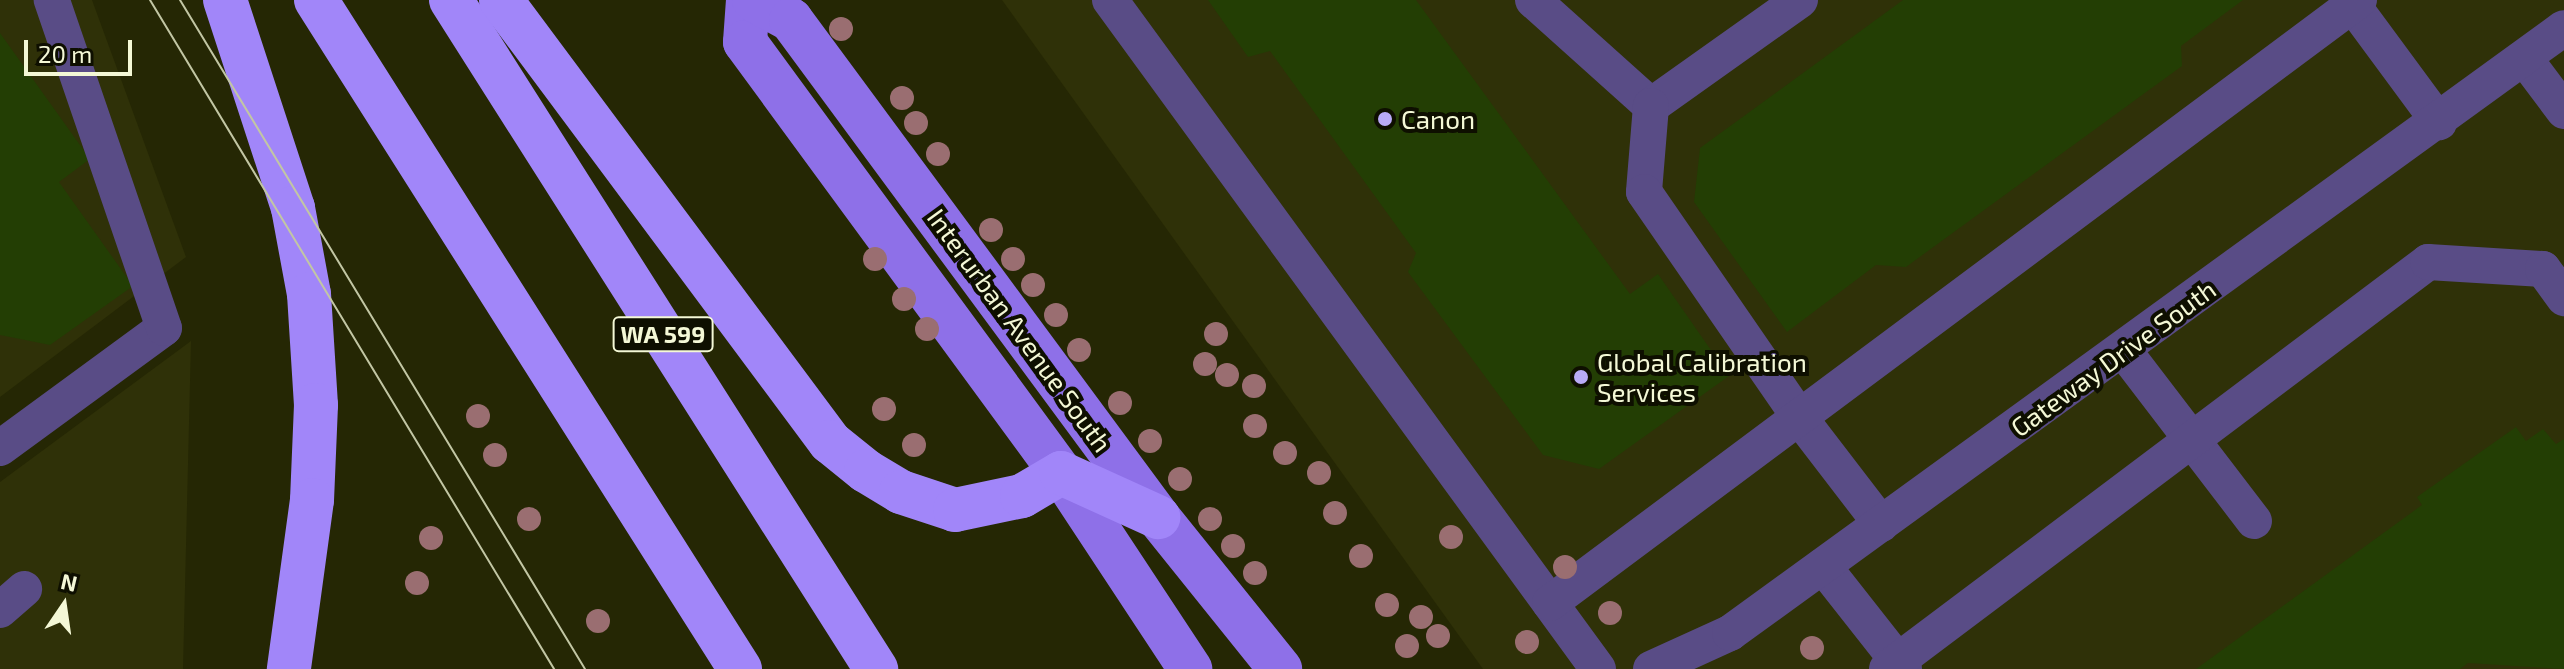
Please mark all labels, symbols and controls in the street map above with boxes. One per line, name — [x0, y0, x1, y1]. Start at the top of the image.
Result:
scale bar — [28, 24, 136, 74]
text: 20 m — [38, 39, 92, 68]
place label: Canon — [1401, 103, 1475, 135]
marker: Canon — [1376, 110, 1394, 128]
street label: Interurban Avenue South — [921, 202, 1119, 458]
street label: Gateway Drive South — [2004, 273, 2222, 443]
road number: WA 599 — [611, 314, 715, 354]
place label: Global Calibration Services — [1597, 346, 1807, 408]
marker: Global Calibration Services — [1572, 368, 1590, 386]
north arrow — [24, 565, 104, 645]
text: N — [59, 567, 80, 596]

